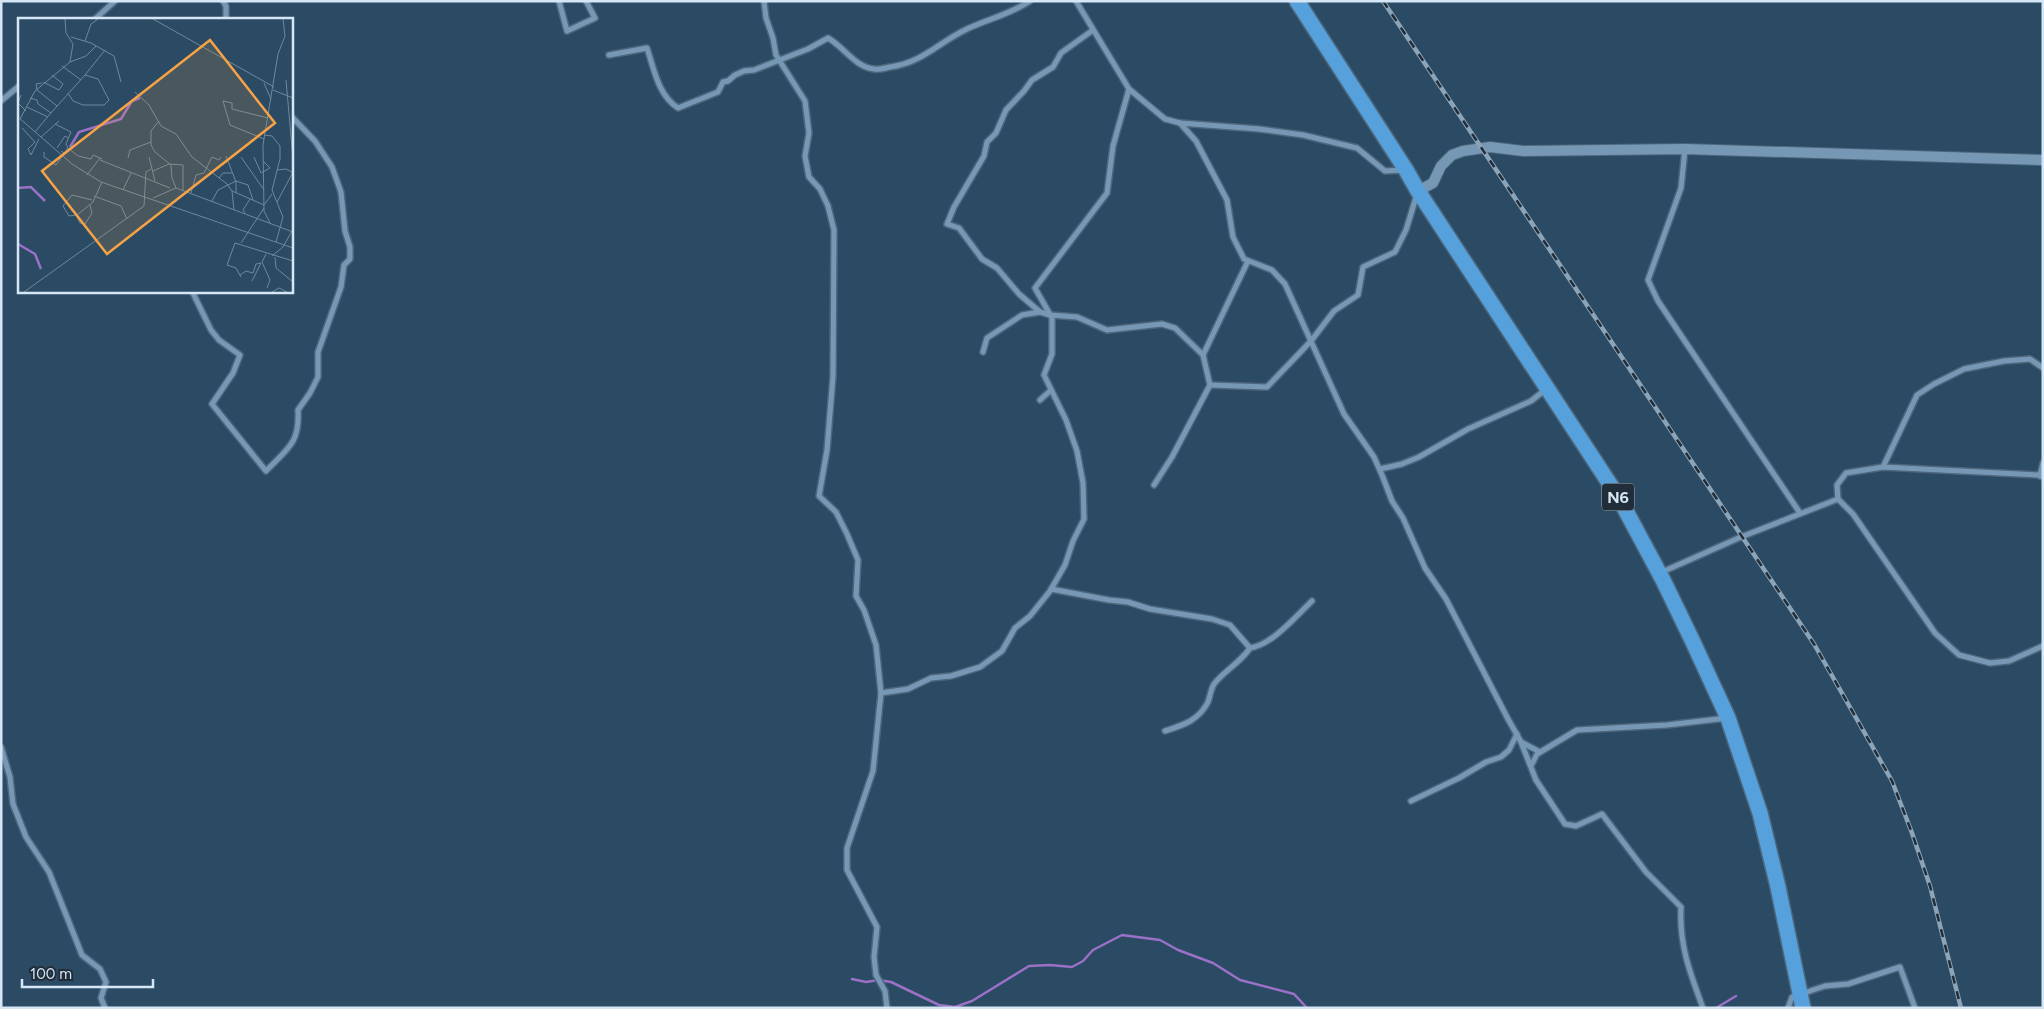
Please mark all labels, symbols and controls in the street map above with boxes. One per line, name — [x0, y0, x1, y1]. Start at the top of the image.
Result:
inset map — [18, 18, 292, 292]
road number: N6 — [1602, 484, 1634, 511]
scale bar — [22, 956, 154, 988]
text: 100 m — [30, 965, 72, 983]

